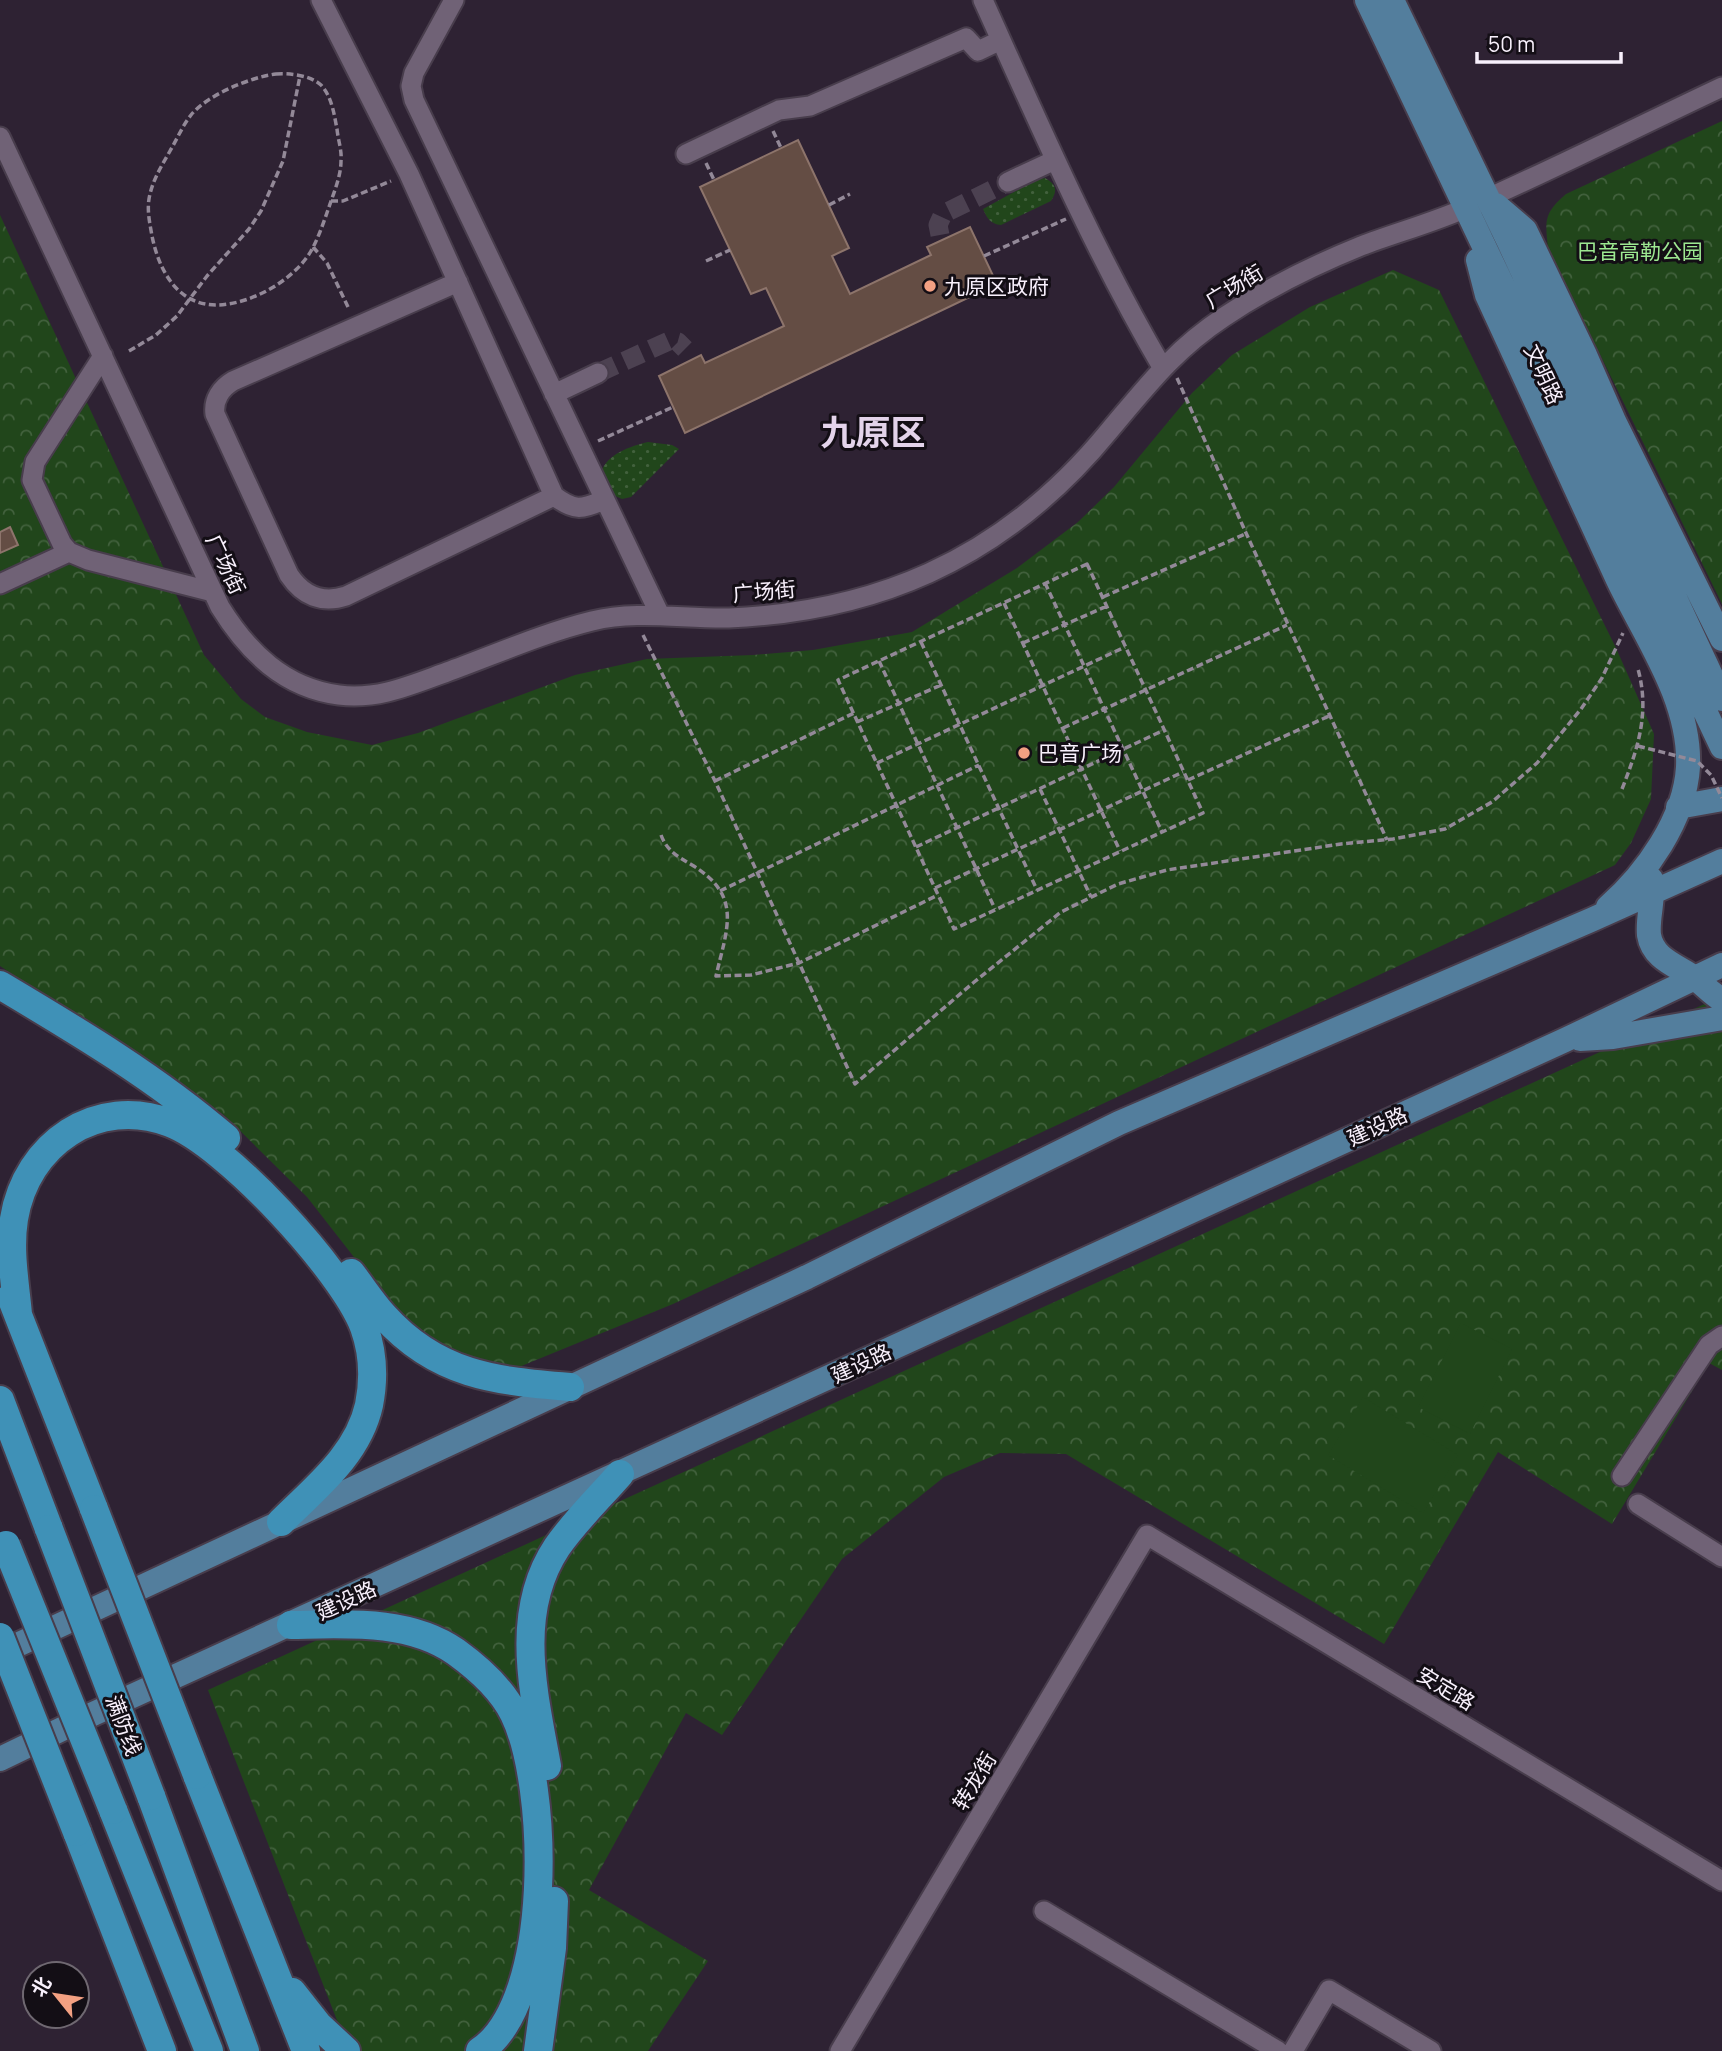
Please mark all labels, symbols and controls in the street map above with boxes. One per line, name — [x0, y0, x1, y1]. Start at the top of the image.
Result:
scale bar — [1477, 21, 1620, 65]
text: 50 m — [1488, 30, 1535, 58]
park label: 巴音高勒公园 — [1577, 237, 1703, 265]
street label: 广场街 — [1200, 258, 1268, 314]
place label: 九原区政府 — [944, 272, 1049, 300]
marker: 九原区政府 — [922, 278, 938, 294]
street label: 文明路 — [1518, 340, 1570, 408]
district label: 九原区 — [820, 408, 926, 456]
street label: 广场街 — [200, 530, 252, 598]
street label: 广场街 — [731, 574, 797, 608]
place label: 巴音广场 — [1038, 739, 1122, 767]
marker: 巴音广场 — [1016, 745, 1032, 761]
street label: 建设路 — [1343, 1100, 1411, 1152]
street label: 建设路 — [827, 1337, 895, 1389]
street label: 建设路 — [312, 1574, 380, 1626]
street label: 安定路 — [1412, 1660, 1480, 1716]
street label: 满防线 — [100, 1691, 148, 1759]
street label: 转龙街 — [946, 1747, 1002, 1815]
north arrow — [21, 1960, 91, 2030]
text: 北 — [25, 1972, 57, 2001]

